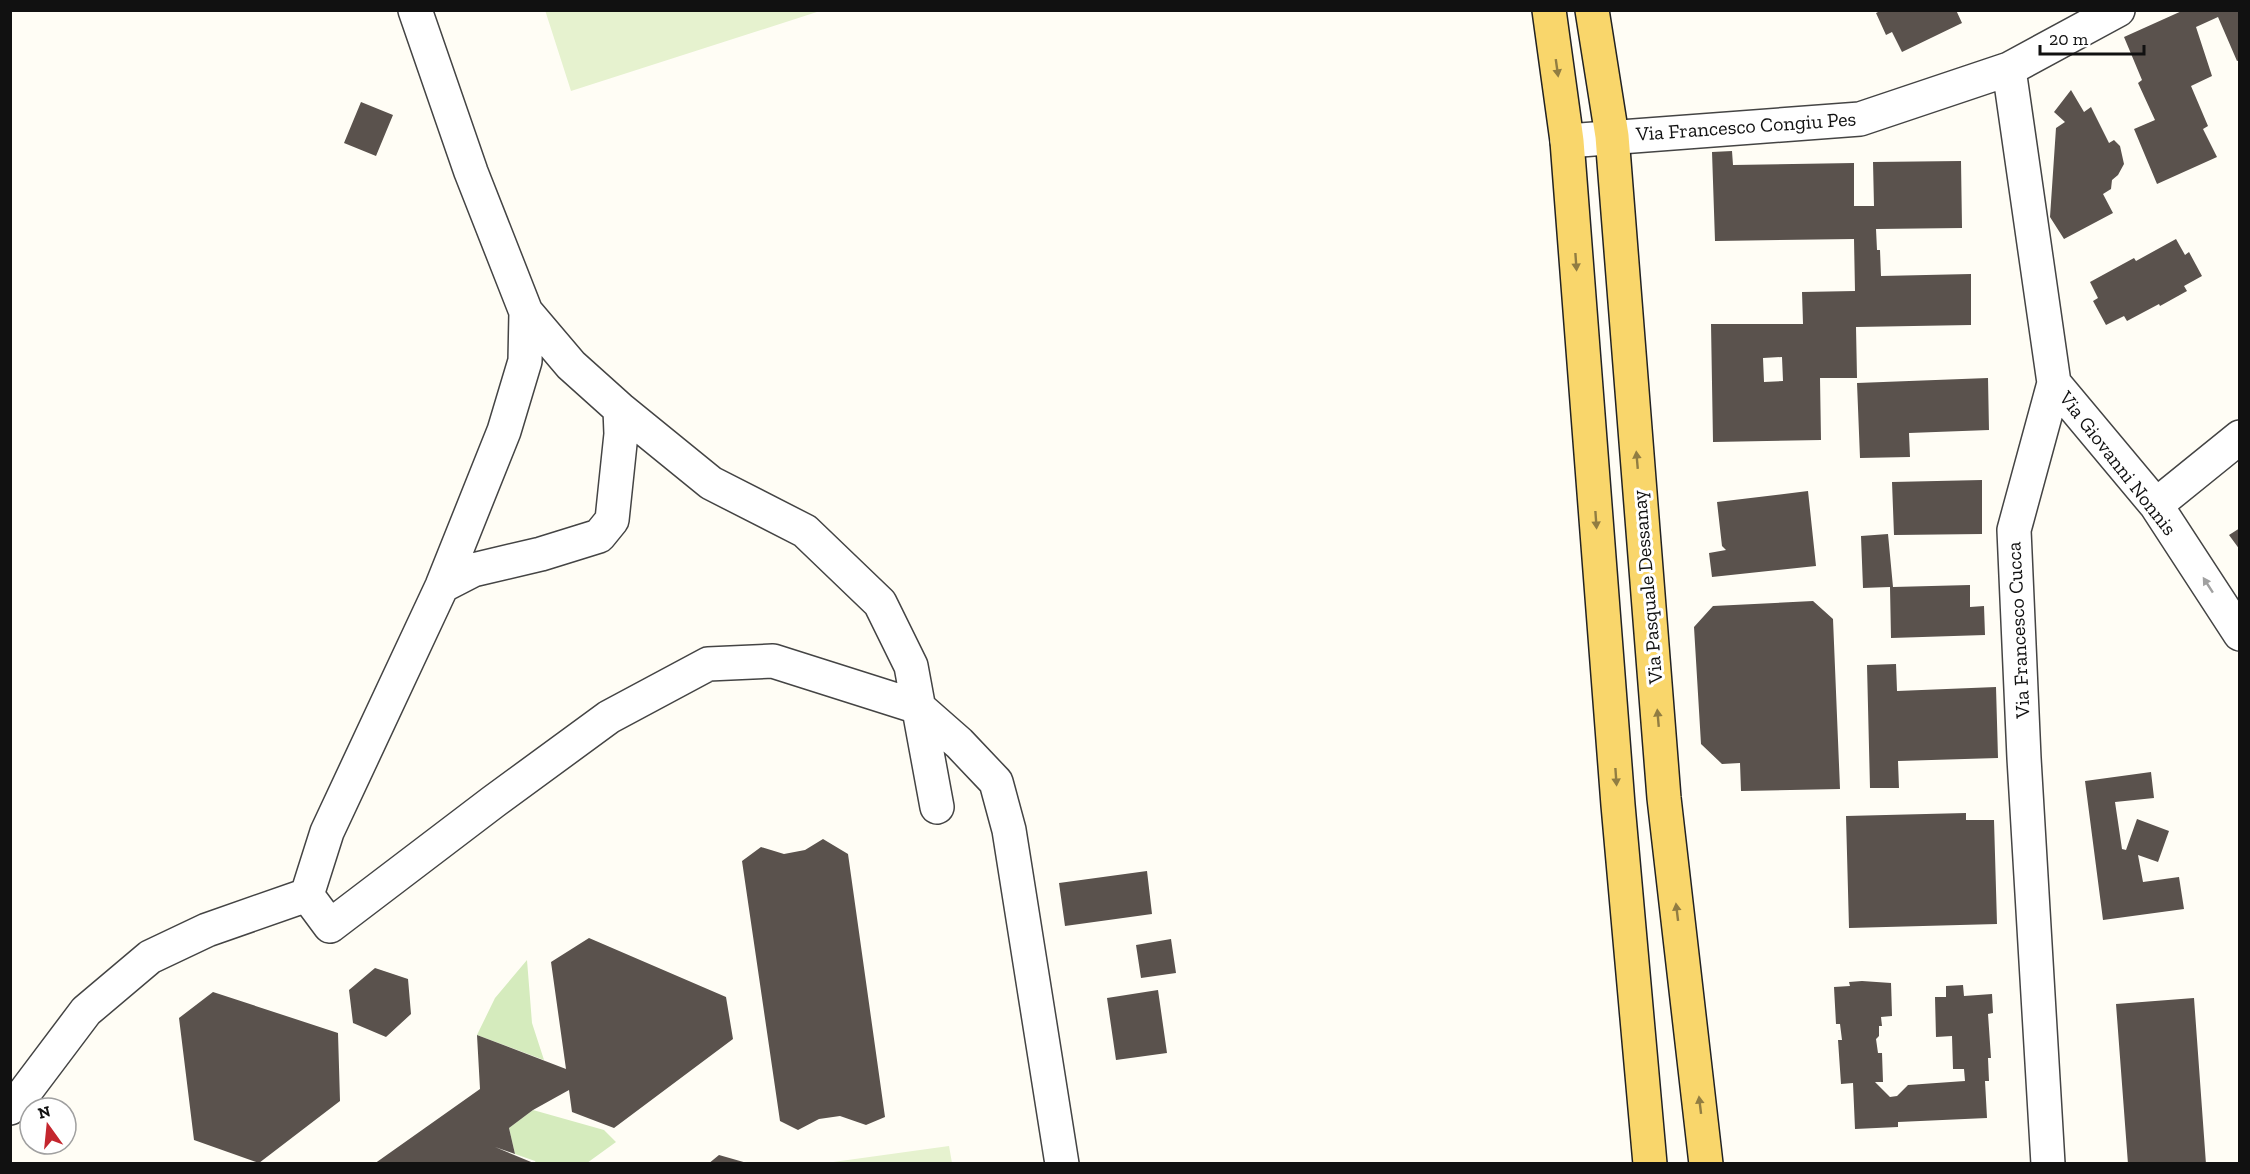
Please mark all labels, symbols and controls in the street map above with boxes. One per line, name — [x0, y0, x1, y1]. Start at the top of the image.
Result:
scale bar — [2040, 18, 2144, 56]
text: 20 m — [2049, 28, 2089, 50]
one-way arrow — [1553, 59, 1562, 78]
street label: Via Francesco Congiu Pes — [1634, 106, 1857, 146]
one-way arrow — [1571, 253, 1581, 272]
street label: Via Giovanni Nonnis — [2054, 385, 2182, 540]
one-way arrow — [1633, 451, 1642, 470]
street label: Via Pasquale Dessanay — [1626, 488, 1668, 686]
one-way arrow — [1591, 510, 1601, 529]
street label: Via Francesco Cucca — [2001, 541, 2035, 720]
one-way arrow — [2203, 577, 2214, 593]
one-way arrow — [1653, 708, 1663, 727]
one-way arrow — [1611, 767, 1621, 786]
one-way arrow — [1672, 902, 1682, 921]
north arrow — [18, 1096, 78, 1156]
one-way arrow — [1695, 1096, 1704, 1115]
text: N — [36, 1101, 53, 1123]

